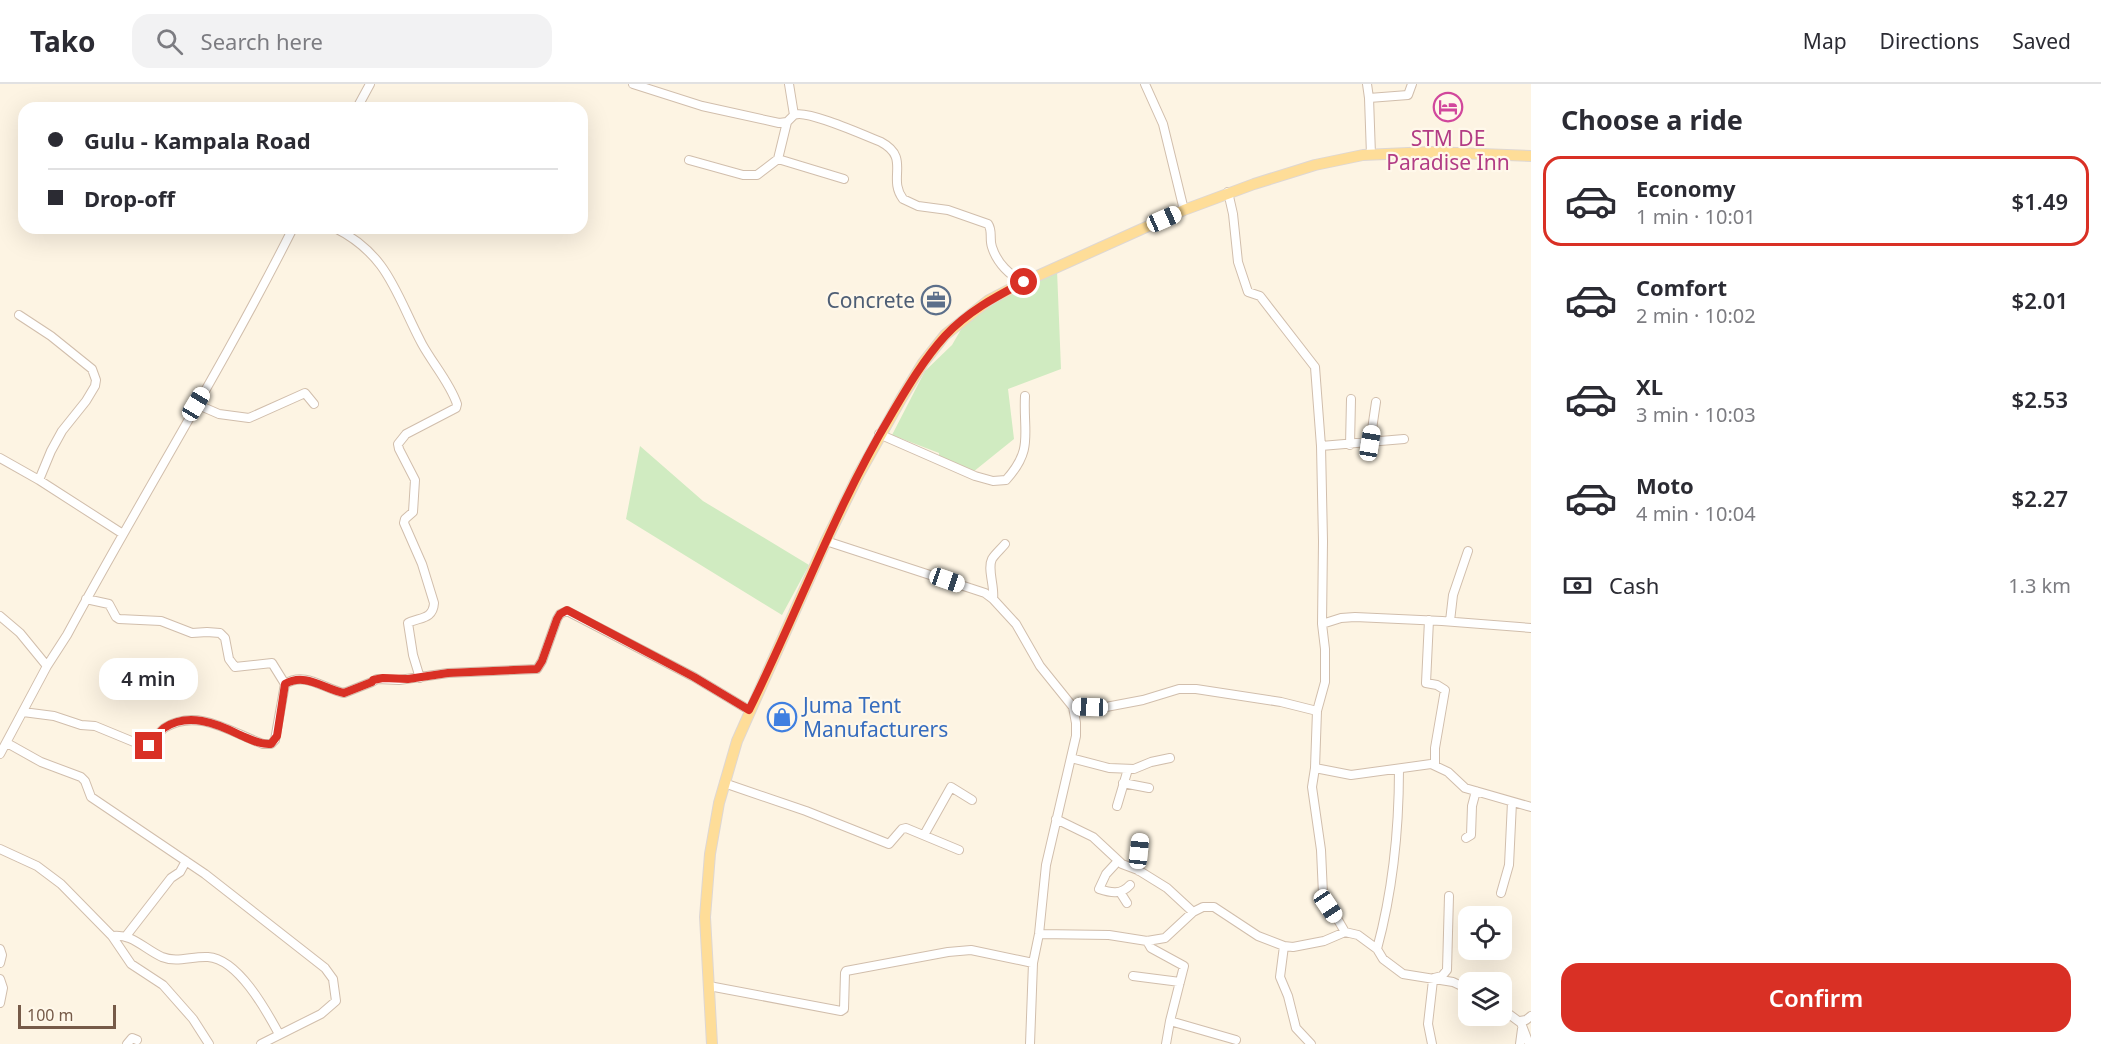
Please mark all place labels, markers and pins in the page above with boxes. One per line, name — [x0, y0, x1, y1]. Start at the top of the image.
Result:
hotel icon: STM DE Paradise Inn — [1432, 91, 1464, 123]
place label: STM DE Paradise Inn — [1386, 124, 1510, 176]
office icon: Concrete — [920, 284, 952, 316]
place label: Concrete — [826, 286, 915, 314]
place label: Juma Tent Manufacturers — [801, 691, 948, 743]
shop icon: Juma Tent Manufacturers — [766, 701, 798, 733]

